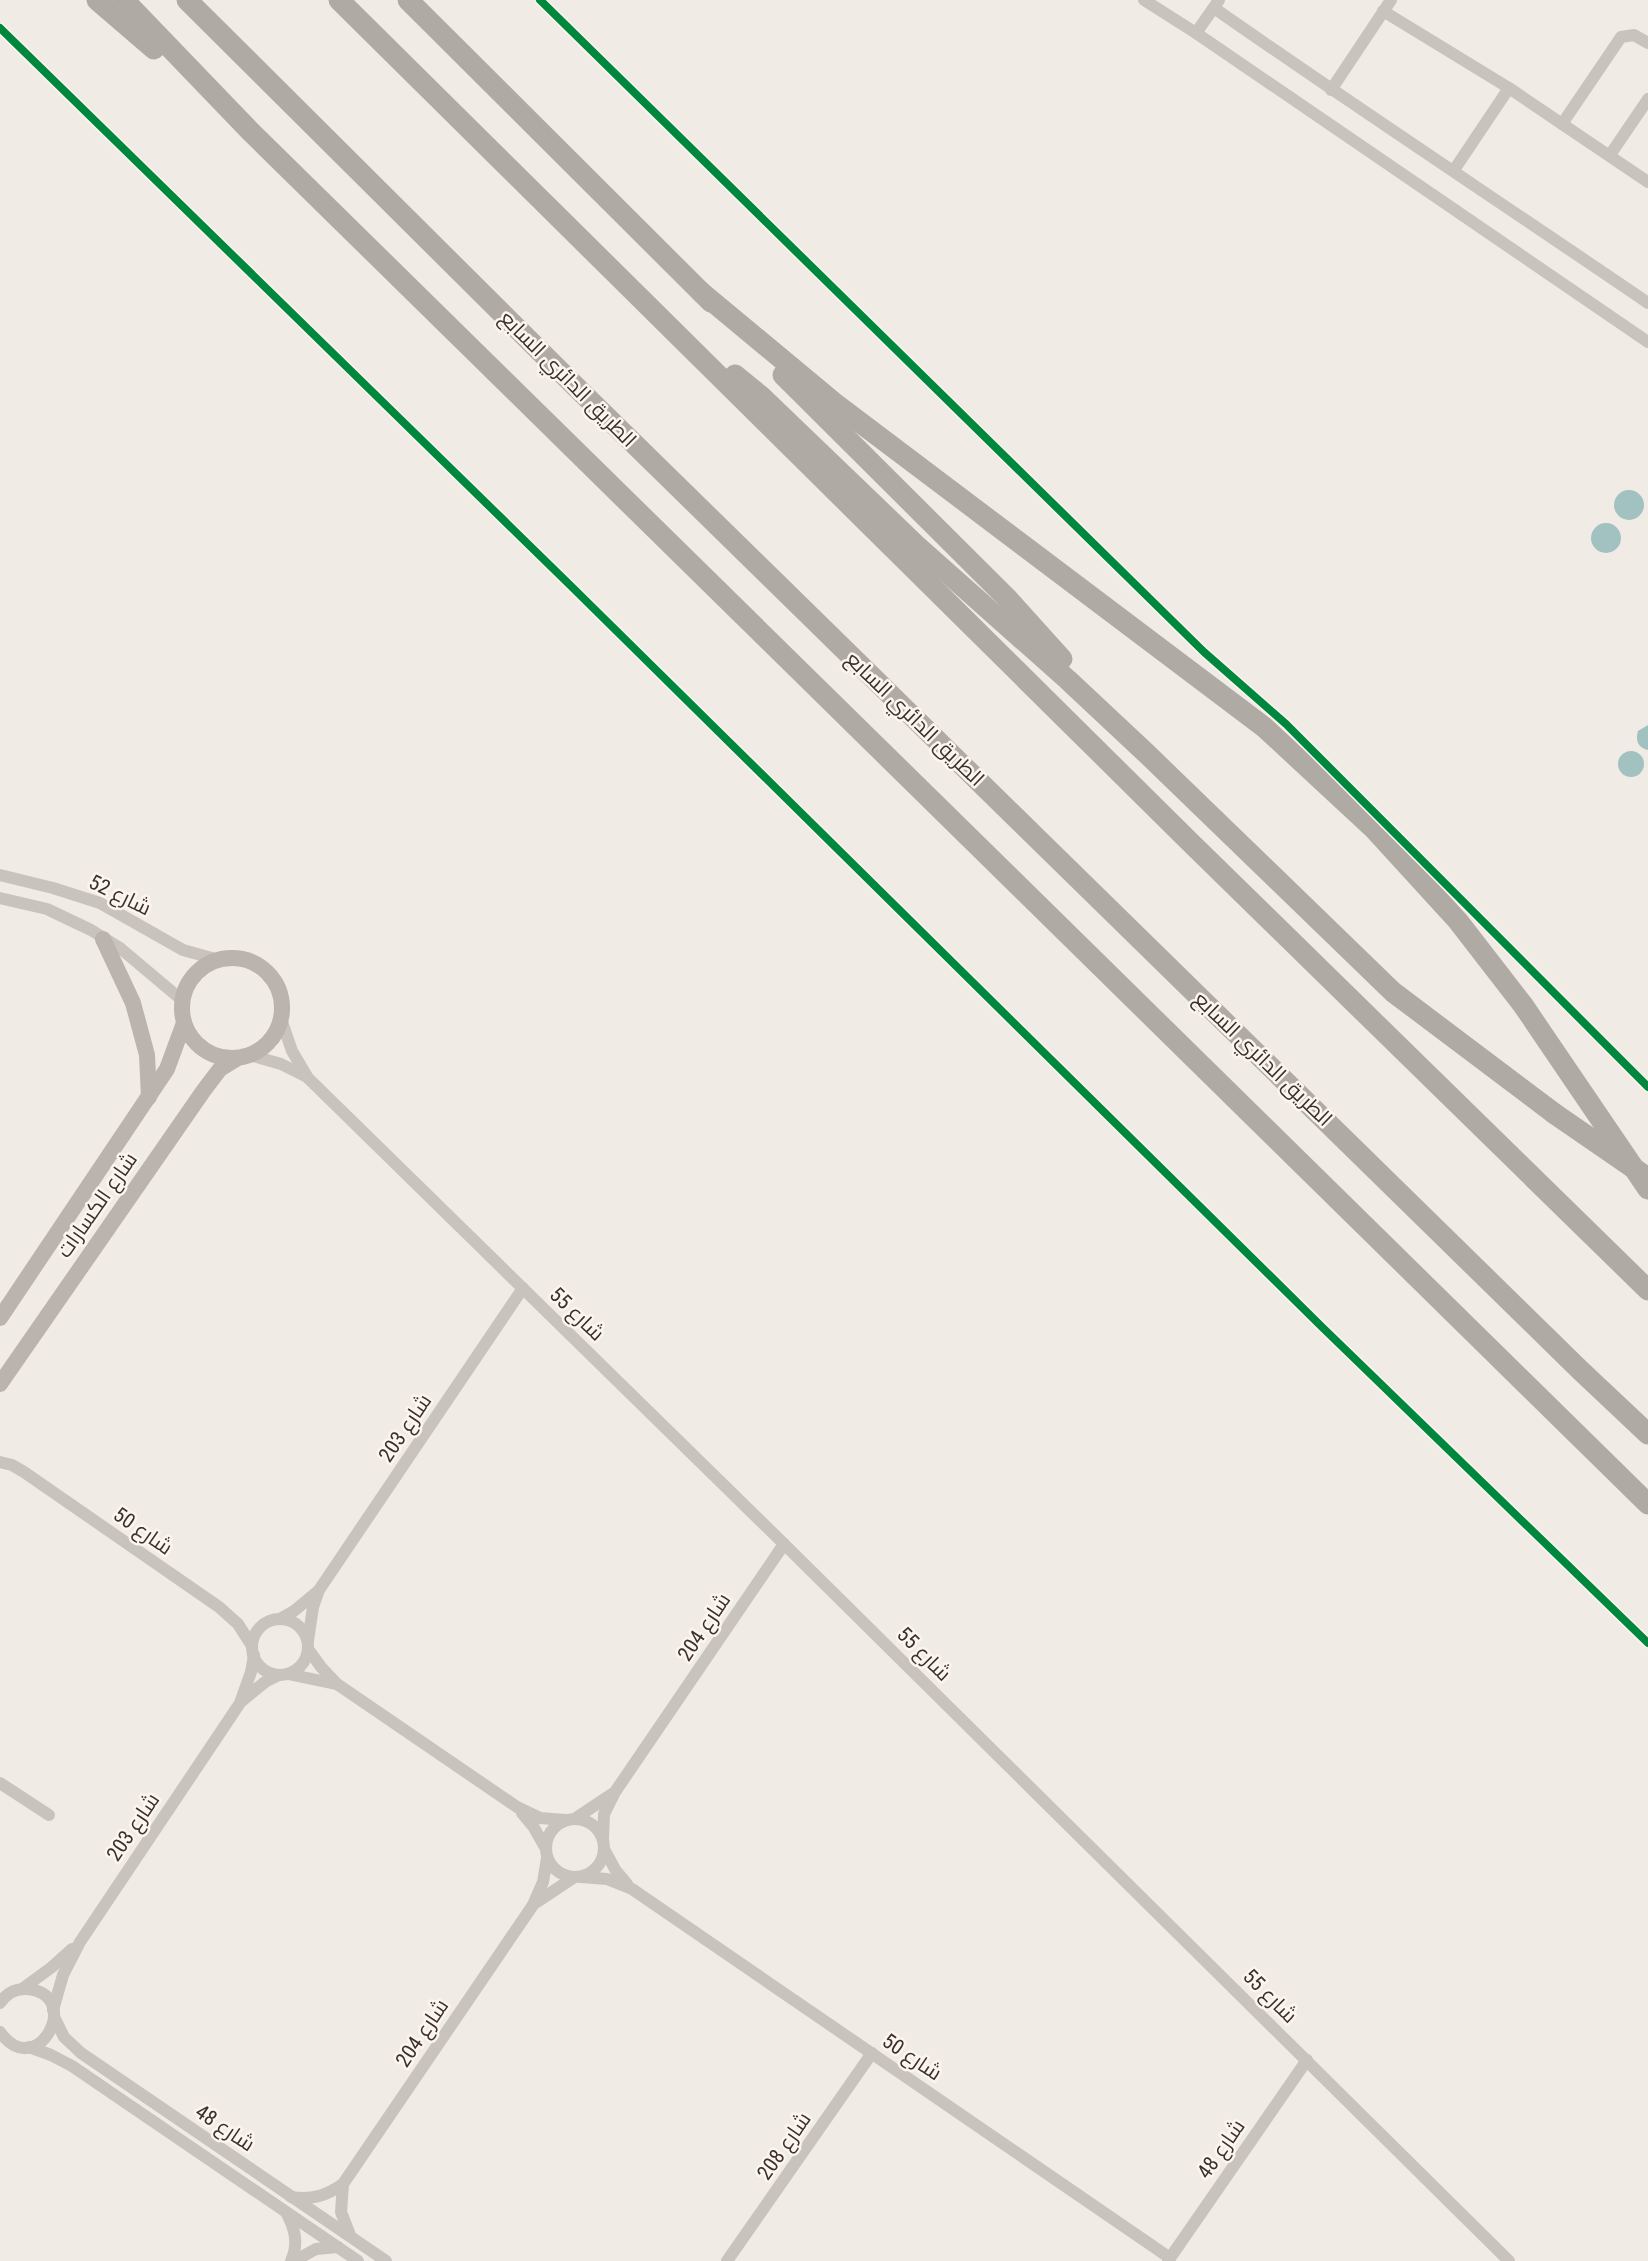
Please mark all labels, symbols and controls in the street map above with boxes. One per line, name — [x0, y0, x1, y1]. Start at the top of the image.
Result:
street label: الطريق الدائري السابع — [492, 306, 641, 455]
street label: الطريق الدائري السابع — [838, 647, 989, 794]
street label: شارع 52 — [84, 870, 155, 922]
street label: الطريق الدائري السابع — [1186, 987, 1337, 1134]
street label: شارع الكسارات — [52, 1148, 144, 1263]
street label: شارع 55 — [543, 1282, 609, 1347]
street label: شارع 203 — [374, 1390, 438, 1468]
street label: شارع 50 — [108, 1502, 177, 1561]
street label: شارع 204 — [673, 1589, 737, 1667]
street label: شارع 55 — [891, 1622, 956, 1687]
street label: شارع 203 — [102, 1789, 166, 1867]
street label: شارع 55 — [1237, 1964, 1302, 2029]
street label: شارع 204 — [391, 1995, 455, 2073]
street label: شارع 50 — [877, 2029, 946, 2087]
street label: شارع 48 — [190, 2100, 259, 2158]
street label: شارع 208 — [752, 2108, 817, 2185]
street label: شارع 48 — [1192, 2115, 1251, 2184]

